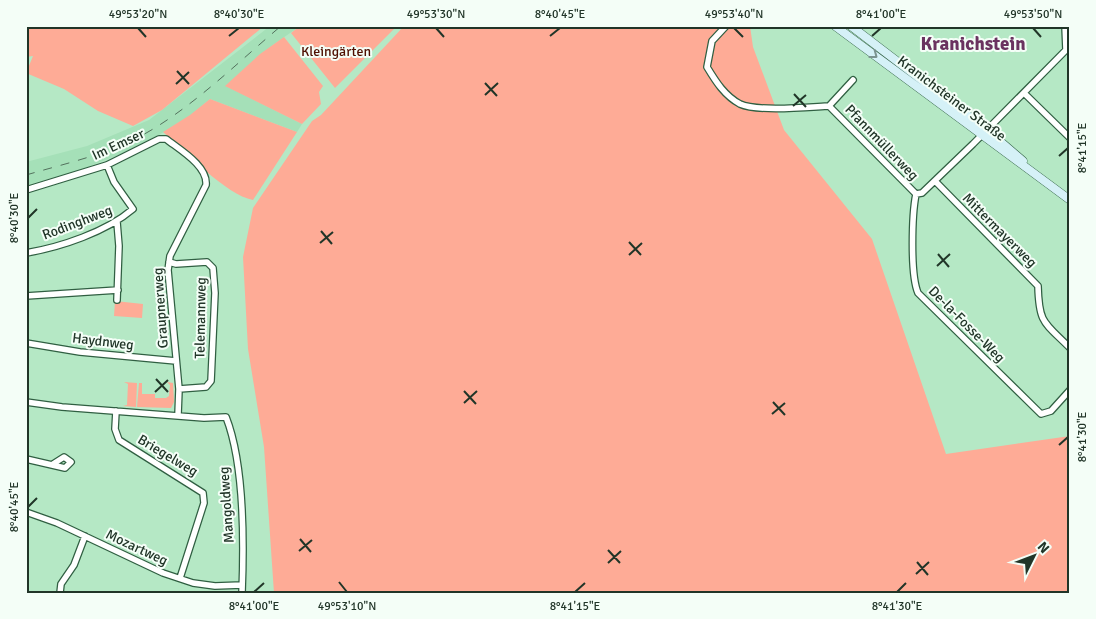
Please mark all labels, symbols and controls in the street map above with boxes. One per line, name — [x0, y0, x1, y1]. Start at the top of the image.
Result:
text: 49°53'20"N — [109, 7, 167, 22]
text: 8°40'30"E — [214, 7, 265, 22]
text: 49°53'30"N — [407, 7, 465, 22]
text: 8°40'45"E — [535, 7, 586, 22]
text: 49°53'40"N — [705, 7, 763, 22]
text: 8°41'00"E — [856, 7, 907, 22]
text: 49°53'50"N — [1004, 7, 1062, 22]
district label: Kranichstein — [920, 32, 1026, 56]
park label: Kleingärten — [301, 43, 371, 60]
one-way arrow — [868, 50, 877, 58]
street label: Kranichsteiner Straße — [894, 52, 1009, 145]
street label: Pfannmüllerweg — [841, 101, 922, 184]
text: 8°41'15"E — [1075, 122, 1090, 173]
street label: Im Emser — [89, 125, 148, 164]
street label: Mittermayerweg — [959, 190, 1040, 271]
text: 8°40'30"E — [7, 192, 22, 243]
street label: Rodinghweg — [40, 201, 115, 244]
street label: Graupnerweg — [149, 267, 172, 349]
street label: Telemannweg — [191, 277, 210, 359]
street label: De-la-Fosse-Weg — [925, 283, 1008, 366]
street label: Haydnweg — [71, 329, 135, 354]
text: 8°41'30"E — [1075, 411, 1090, 462]
street label: Briegelweg — [135, 431, 201, 480]
street label: Mangoldweg — [215, 466, 238, 544]
text: 8°40'45"E — [7, 481, 22, 532]
street label: Mozartweg — [103, 526, 171, 569]
north arrow — [1008, 532, 1058, 582]
text: N — [1034, 538, 1053, 557]
text: 8°41'00"E — [229, 599, 280, 614]
text: 49°53'10"N — [318, 599, 376, 614]
text: 8°41'15"E — [550, 599, 601, 614]
text: 8°41'30"E — [872, 599, 923, 614]

